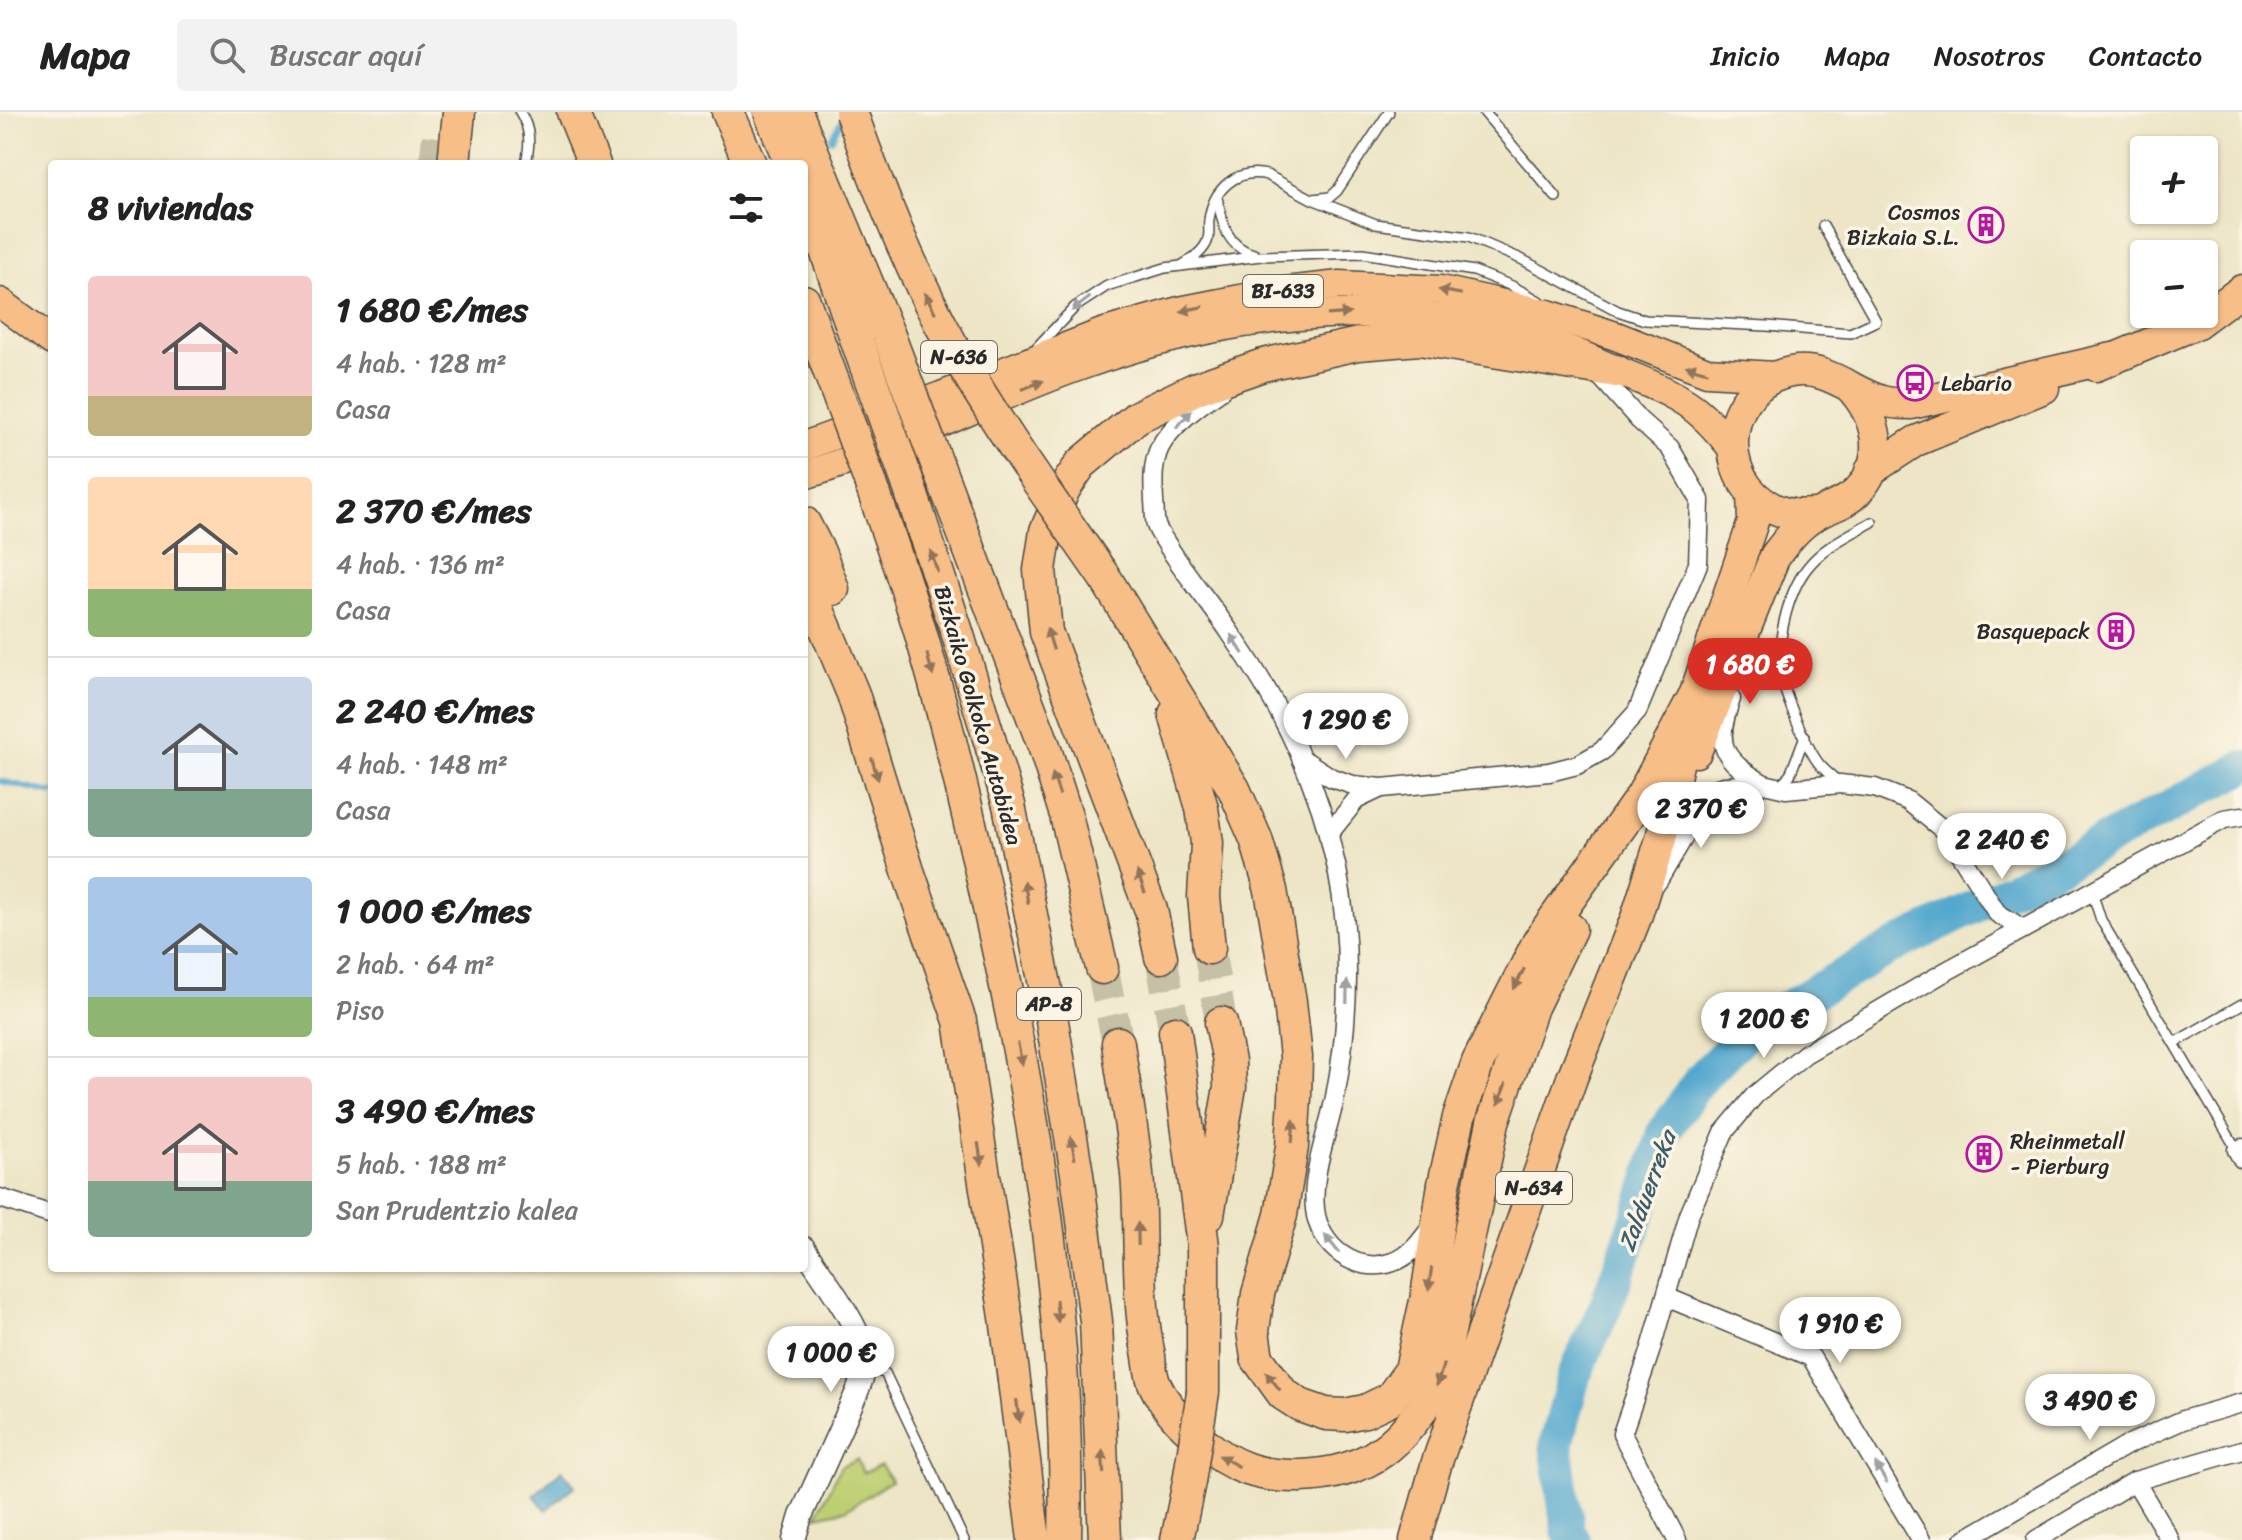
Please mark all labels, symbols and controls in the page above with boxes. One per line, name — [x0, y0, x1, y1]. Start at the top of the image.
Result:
search box — [177, 19, 737, 91]
text: Mapa — [40, 22, 129, 89]
text: Buscar aquí — [269, 28, 422, 82]
text: Inicio — [1710, 31, 1780, 80]
text: Mapa — [1824, 31, 1890, 80]
text: Nosotros — [1934, 31, 2045, 80]
text: Contacto — [2089, 31, 2202, 80]
icon: search — [205, 33, 249, 77]
map controls — [2130, 136, 2218, 328]
button: + — [2130, 136, 2218, 224]
text: 8 viviendas — [88, 178, 253, 238]
icon: filters — [724, 186, 768, 230]
place label: Cosmos Bizkaia S.L. — [1847, 193, 1960, 257]
building icon: Cosmos Bizkaia S.L. — [1967, 206, 2005, 244]
button: − — [2130, 240, 2218, 328]
road number: BI-633 — [1243, 275, 1323, 307]
text: 1 680 €/mes — [336, 280, 528, 340]
one-way arrow — [1437, 286, 1462, 298]
one-way arrow — [923, 292, 937, 314]
one-way arrow — [1071, 296, 1092, 311]
one-way arrow — [1179, 303, 1204, 316]
one-way arrow — [1327, 307, 1352, 320]
icon: home — [152, 308, 248, 404]
text: 4 hab. · 128 m² — [336, 340, 507, 386]
road number: N-636 — [921, 341, 997, 373]
one-way arrow — [1685, 362, 1709, 375]
bus stop icon: Lebario — [1896, 364, 1934, 402]
place label: Lebario — [1941, 364, 2012, 403]
one-way arrow — [1021, 379, 1045, 392]
text: Casa — [336, 386, 390, 432]
one-way arrow — [1175, 410, 1193, 429]
text: 2 370 €/mes — [336, 481, 532, 541]
icon: home — [152, 509, 248, 605]
text: 4 hab. · 136 m² — [336, 541, 505, 587]
one-way arrow — [927, 549, 940, 573]
street label: Bizkaiko Golkoko Autobidea — [923, 581, 1034, 850]
text: Casa — [336, 587, 390, 633]
place label: Basquepack — [1977, 612, 2090, 651]
building icon: Basquepack — [2097, 612, 2135, 650]
one-way arrow — [1043, 626, 1055, 650]
one-way arrow — [1231, 633, 1245, 655]
pin: 1 680 € — [1676, 638, 1824, 706]
text: 1 680 € — [1706, 641, 1794, 687]
one-way arrow — [924, 652, 936, 677]
text: 2 240 €/mes — [336, 681, 534, 741]
pin: 1 290 € — [1272, 693, 1420, 761]
text: 1 290 € — [1301, 696, 1391, 742]
icon: home — [152, 709, 248, 805]
text: 4 hab. · 148 m² — [336, 741, 508, 787]
one-way arrow — [869, 757, 882, 781]
one-way arrow — [1050, 772, 1062, 796]
pin: 2 370 € — [1627, 782, 1775, 850]
text: 2 370 € — [1655, 785, 1747, 831]
text: Casa — [336, 787, 390, 833]
pin: 2 240 € — [1928, 813, 2076, 881]
text: 2 240 € — [1955, 816, 2049, 862]
one-way arrow — [1134, 870, 1147, 894]
one-way arrow — [1020, 879, 1032, 904]
text: 1 000 €/mes — [336, 881, 531, 941]
icon: home — [152, 909, 248, 1005]
text: 2 hab. · 64 m² — [336, 941, 495, 987]
one-way arrow — [1513, 968, 1526, 991]
one-way arrow — [1340, 979, 1353, 1004]
text: Piso — [336, 987, 384, 1033]
road number: AP-8 — [1017, 988, 1081, 1020]
pin: 1 200 € — [1690, 992, 1838, 1060]
text: 1 200 € — [1719, 995, 1809, 1041]
one-way arrow — [1014, 1042, 1026, 1067]
text: 3 490 €/mes — [336, 1081, 535, 1141]
one-way arrow — [1496, 1082, 1508, 1106]
icon: home — [152, 1109, 248, 1205]
one-way arrow — [1287, 1118, 1300, 1143]
water label: Zalduerreka — [1606, 1122, 1689, 1257]
place label: Rheinmetall - Pierburg — [2010, 1122, 2126, 1186]
one-way arrow — [1066, 1135, 1079, 1160]
building icon: Rheinmetall - Pierburg — [1965, 1135, 2003, 1173]
text: 5 hab. · 188 m² — [336, 1141, 507, 1187]
one-way arrow — [975, 1141, 987, 1166]
road number: N-634 — [1496, 1172, 1572, 1204]
text: San Prudentzio kalea — [336, 1187, 578, 1233]
one-way arrow — [1132, 1221, 1145, 1246]
one-way arrow — [1323, 1234, 1340, 1255]
one-way arrow — [1423, 1267, 1436, 1292]
pin: 1 910 € — [1766, 1297, 1914, 1365]
one-way arrow — [1051, 1299, 1064, 1324]
text: 1 910 € — [1797, 1300, 1883, 1346]
pin: 1 000 € — [757, 1326, 905, 1394]
text: 1 000 € — [785, 1329, 877, 1375]
one-way arrow — [1433, 1363, 1446, 1387]
one-way arrow — [1265, 1371, 1281, 1391]
pin: 3 490 € — [2016, 1374, 2164, 1442]
text: 3 490 € — [2043, 1377, 2137, 1423]
one-way arrow — [1012, 1399, 1025, 1424]
one-way arrow — [1097, 1449, 1110, 1474]
one-way arrow — [1218, 1454, 1240, 1468]
one-way arrow — [1874, 1462, 1888, 1484]

